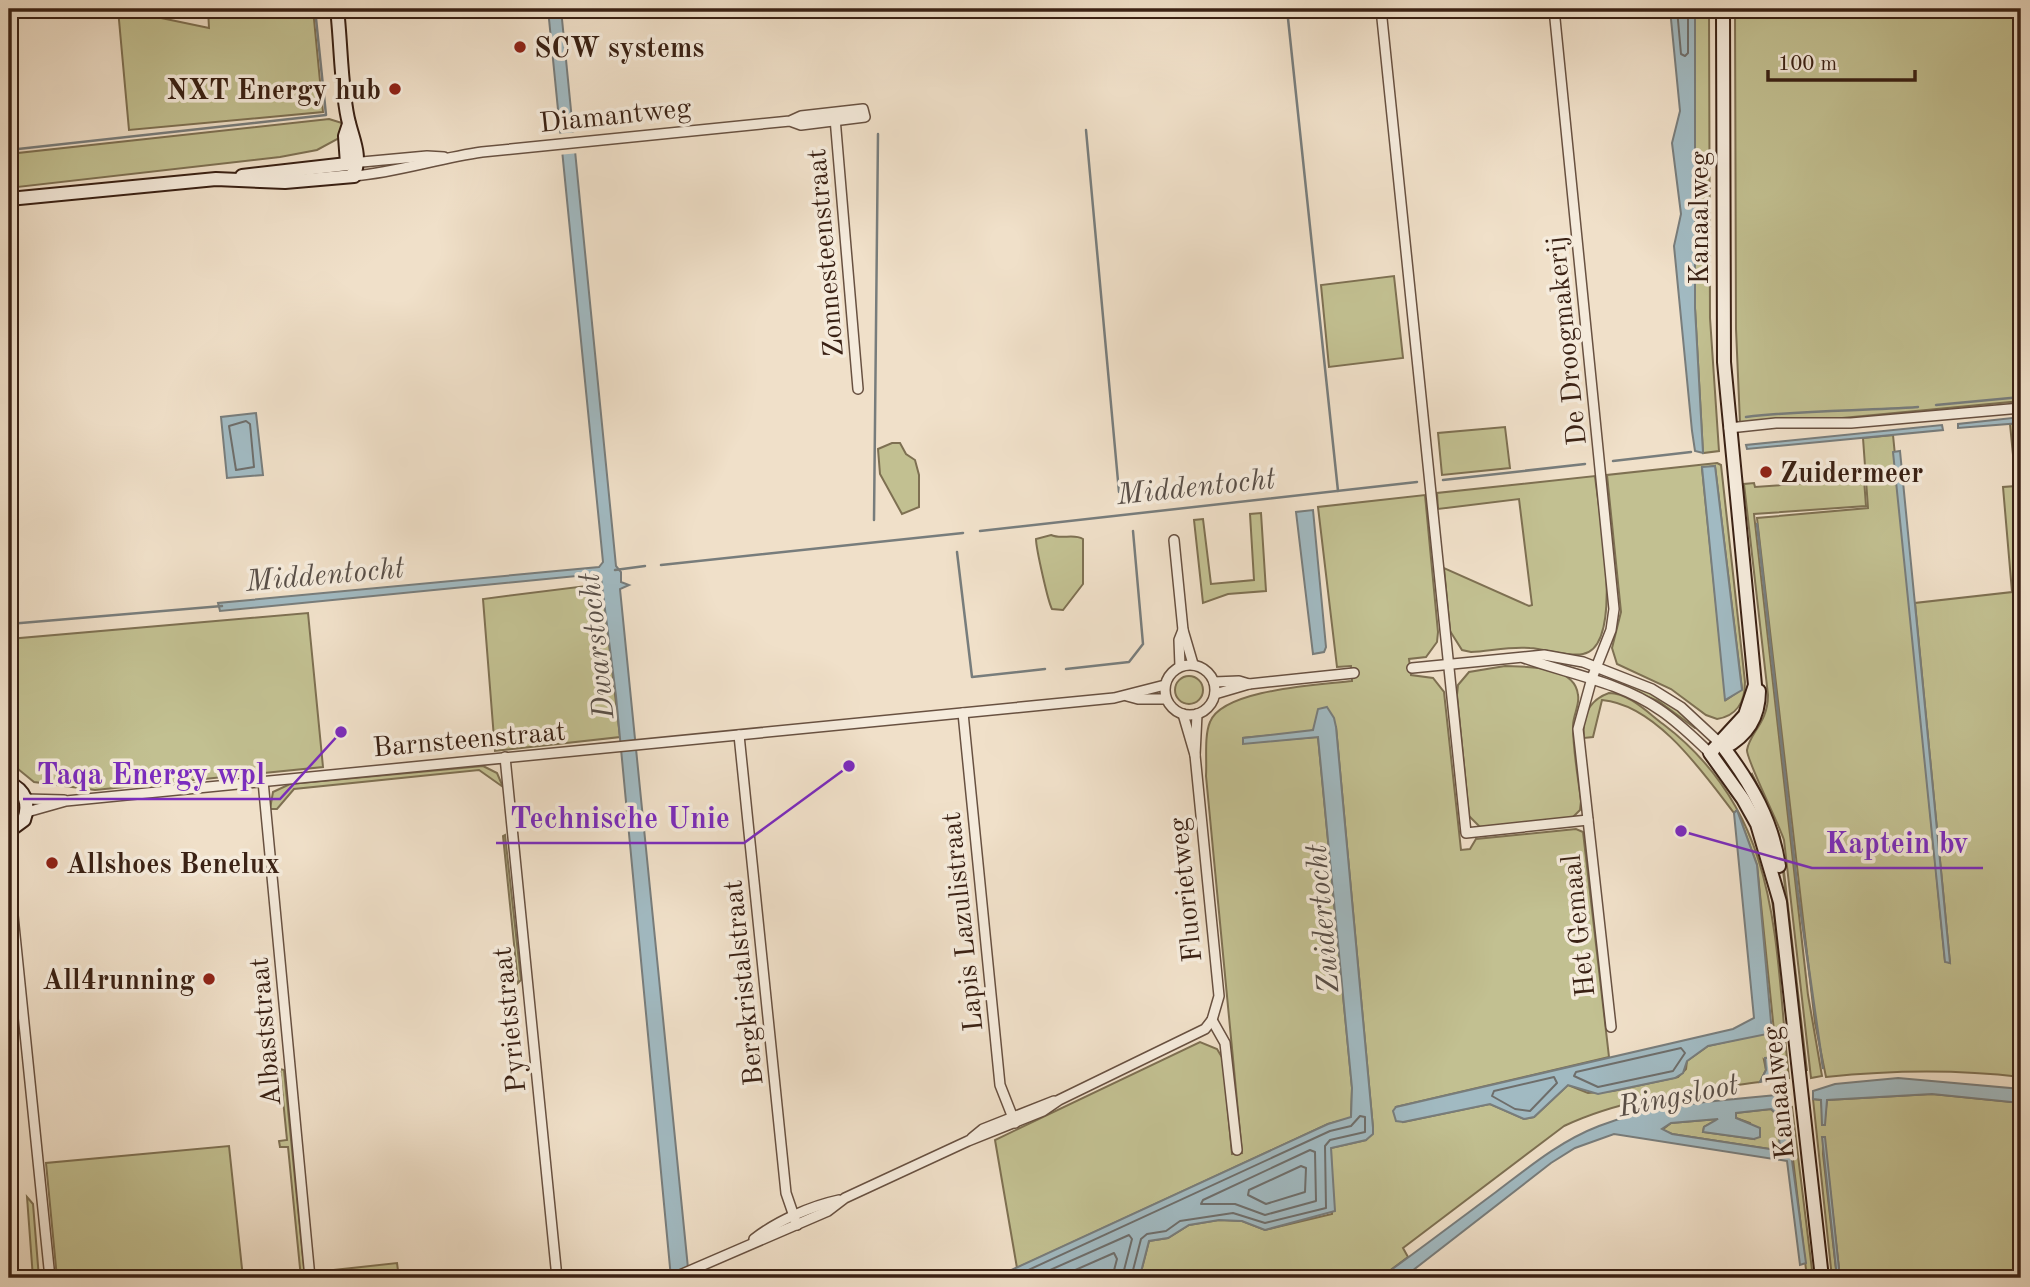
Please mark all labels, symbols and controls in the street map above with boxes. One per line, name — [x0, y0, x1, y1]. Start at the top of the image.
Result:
place label: SCW systems — [534, 36, 704, 64]
scale bar — [1768, 38, 1914, 82]
marker: SCW systems — [512, 39, 528, 55]
text: 100 m — [1778, 54, 1837, 75]
place label: NXT Energy hub — [167, 78, 381, 106]
marker: NXT Energy hub — [387, 81, 403, 97]
street label: Diamantweg — [538, 95, 693, 139]
street label: Zonnesteenstraat — [804, 147, 850, 358]
street label: Kanaalweg — [1687, 151, 1715, 285]
street label: De Droogmakerij — [1543, 235, 1593, 447]
place label: Zuidermeer — [1780, 461, 1923, 489]
marker: Zuidermeer — [1758, 464, 1774, 480]
water label: Middentocht — [1114, 465, 1277, 511]
water label: Middentocht — [244, 554, 406, 598]
water label: Dwarstocht — [575, 571, 621, 721]
street label: Barnsteenstraat — [372, 719, 567, 763]
callout: Taqa Energy wpl — [23, 748, 280, 799]
text: Taqa Energy wpl — [37, 761, 265, 791]
callout: Technische Unie — [496, 792, 744, 843]
text: Technische Unie — [510, 805, 730, 835]
street label: Lapis Lazulistraat — [939, 811, 989, 1033]
street label: Fluorietweg — [1165, 816, 1209, 963]
callout: Kaptein bv — [1812, 817, 1983, 868]
text: Kaptein bv — [1825, 830, 1969, 860]
water label: Zuidertocht — [1302, 842, 1345, 995]
place label: Allshoes Benelux — [66, 852, 280, 880]
street label: Het Gemaal — [1559, 853, 1601, 998]
marker: Allshoes Benelux — [44, 855, 60, 871]
street label: Bergkristalstraat — [720, 878, 770, 1087]
street label: Pyrietstraat — [489, 945, 533, 1094]
street label: Albaststraat — [247, 956, 287, 1108]
place label: All4running — [42, 968, 195, 996]
marker: All4running — [201, 971, 217, 987]
street label: Kanaalweg — [1759, 1025, 1801, 1161]
water label: Ringsloot — [1615, 1071, 1741, 1123]

